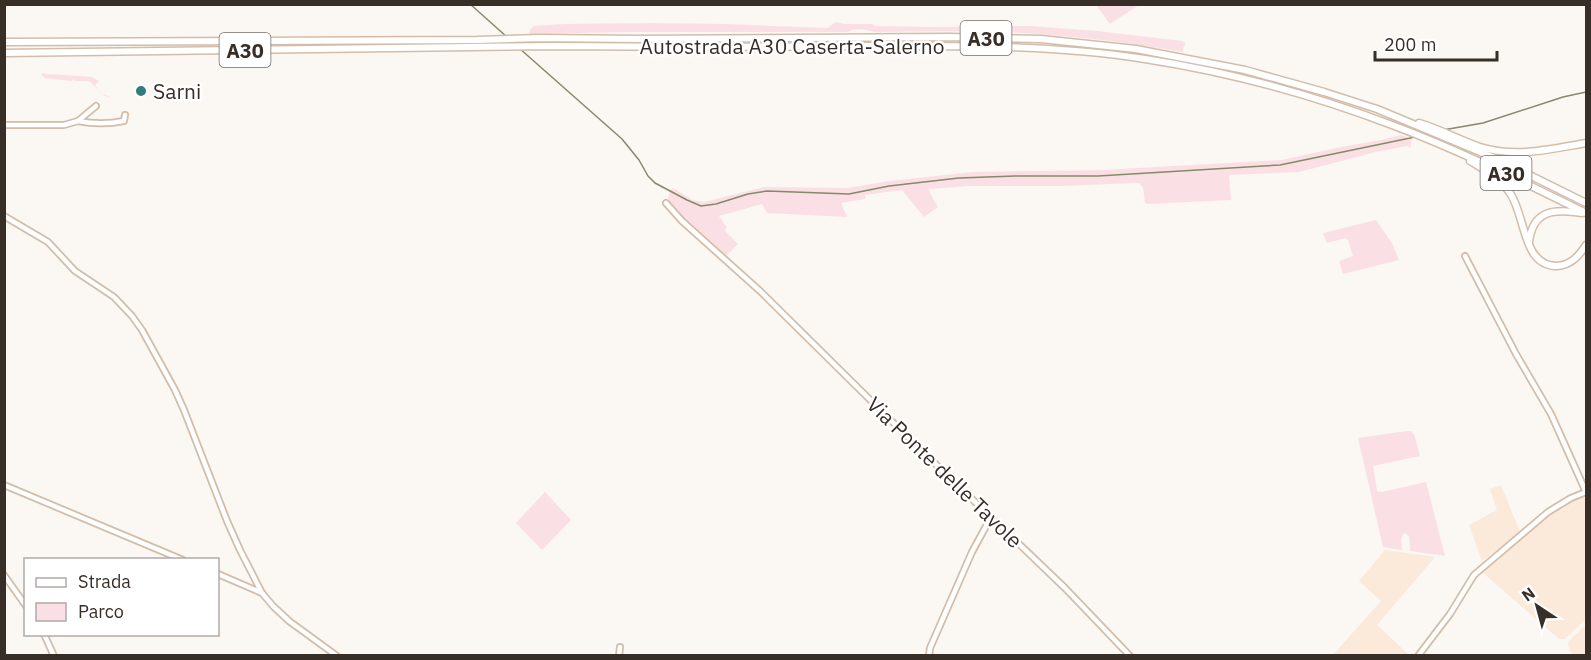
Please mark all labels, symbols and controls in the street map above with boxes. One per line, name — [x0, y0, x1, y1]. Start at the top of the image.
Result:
road number: A30 — [960, 21, 1012, 55]
scale bar — [1375, 24, 1496, 62]
street label: Autostrada A30 Caserta-Salerno — [640, 32, 944, 60]
road number: A30 — [220, 33, 270, 67]
text: 200 m — [1384, 33, 1436, 56]
place label: Sarni — [153, 77, 201, 105]
marker: Sarni — [134, 84, 148, 98]
road number: A30 — [1480, 156, 1532, 190]
street label: Via Ponte delle Tavole — [861, 390, 1029, 554]
legend — [24, 558, 219, 636]
text: Strada — [78, 570, 131, 593]
north arrow — [1507, 576, 1567, 636]
text: N — [1518, 582, 1539, 605]
text: Parco — [78, 600, 124, 623]

